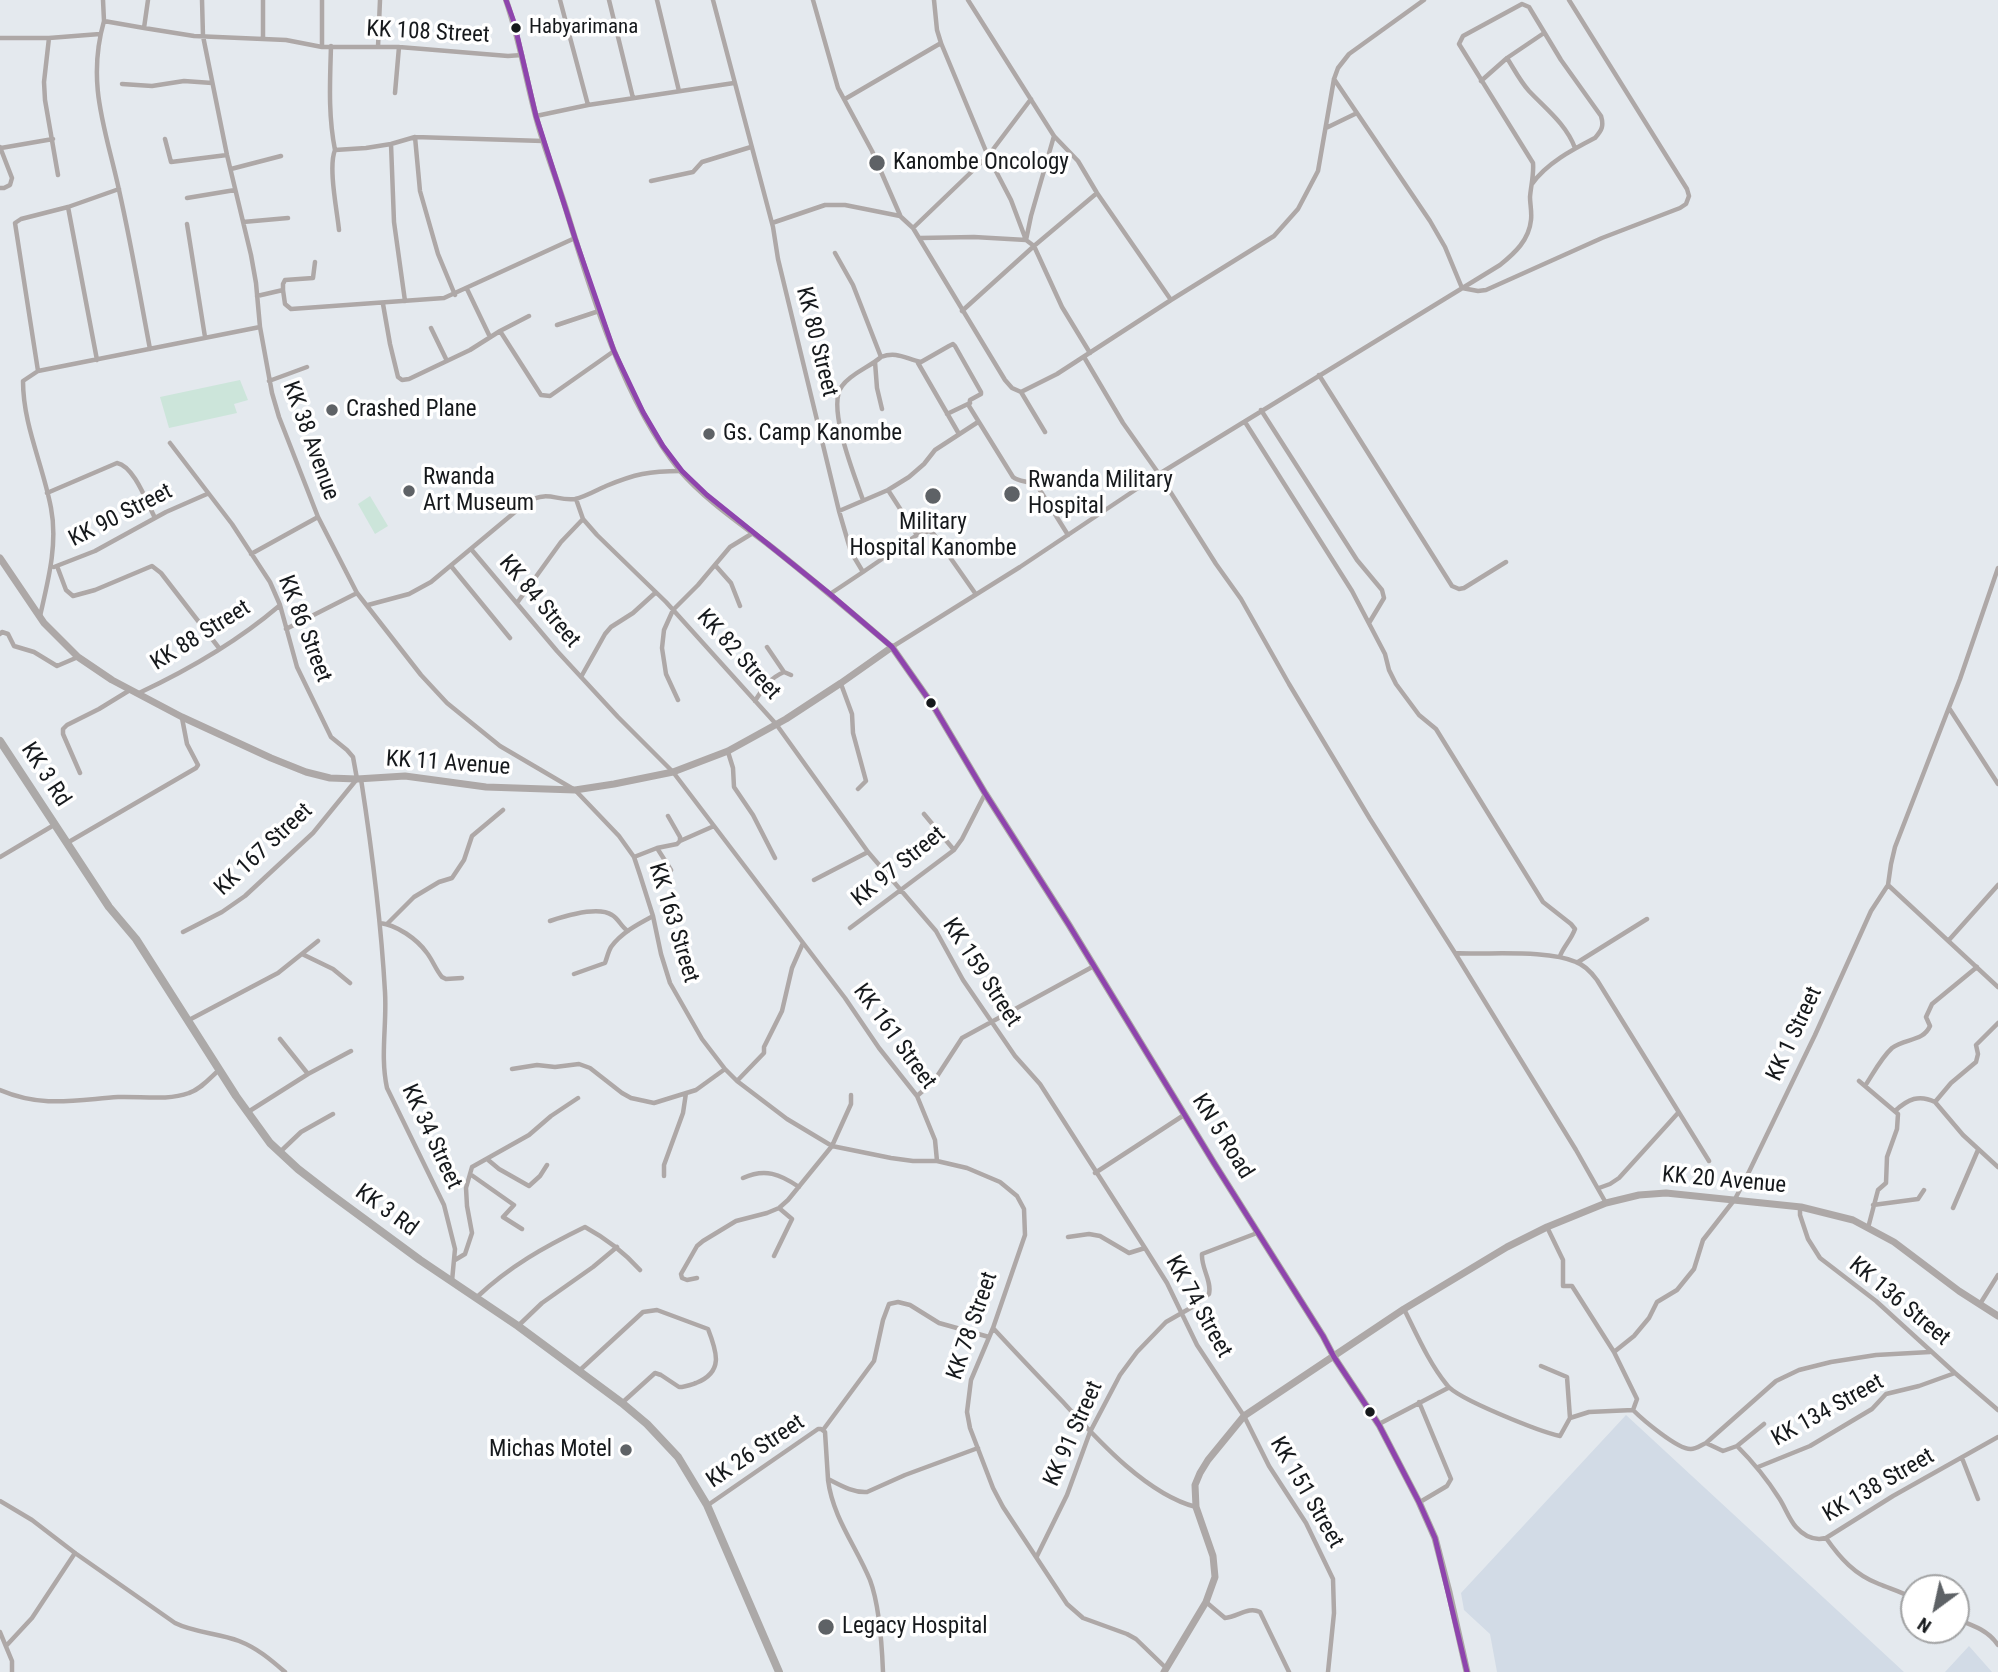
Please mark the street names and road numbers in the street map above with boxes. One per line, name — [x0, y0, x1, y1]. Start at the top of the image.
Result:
street label: KK 108 Street — [366, 16, 490, 50]
street label: KK 80 Street — [789, 284, 843, 400]
street label: KK 38 Avenue — [276, 378, 344, 504]
street label: KK 90 Street — [65, 478, 177, 554]
street label: KK 84 Street — [492, 550, 586, 654]
street label: KK 86 Street — [271, 572, 337, 686]
street label: KK 88 Street — [146, 595, 256, 677]
street label: KK 82 Street — [690, 604, 786, 706]
street label: KK 3 Rd — [14, 738, 76, 812]
street label: KK 11 Avenue — [385, 746, 511, 782]
street label: KK 167 Street — [209, 798, 319, 902]
street label: KK 97 Street — [847, 821, 951, 913]
street label: KK 163 Street — [642, 860, 704, 986]
street label: KK 159 Street — [936, 914, 1026, 1032]
street label: KK 161 Street — [847, 979, 941, 1095]
street label: KK 1 Street — [1761, 982, 1829, 1086]
street label: KK 34 Street — [395, 1080, 467, 1194]
street label: KN 5 Road — [1185, 1089, 1259, 1185]
street label: KK 20 Avenue — [1661, 1162, 1787, 1200]
street label: KK 3 Rd — [349, 1179, 423, 1243]
street label: KK 74 Street — [1159, 1251, 1237, 1363]
street label: KK 136 Street — [1843, 1252, 1955, 1352]
street label: KK 78 Street — [942, 1268, 1004, 1384]
street label: KK 134 Street — [1767, 1369, 1889, 1453]
street label: KK 91 Street — [1039, 1377, 1109, 1491]
street label: KK 26 Street — [702, 1409, 810, 1495]
street label: KK 151 Street — [1263, 1433, 1349, 1553]
street label: KK 138 Street — [1819, 1443, 1939, 1529]

